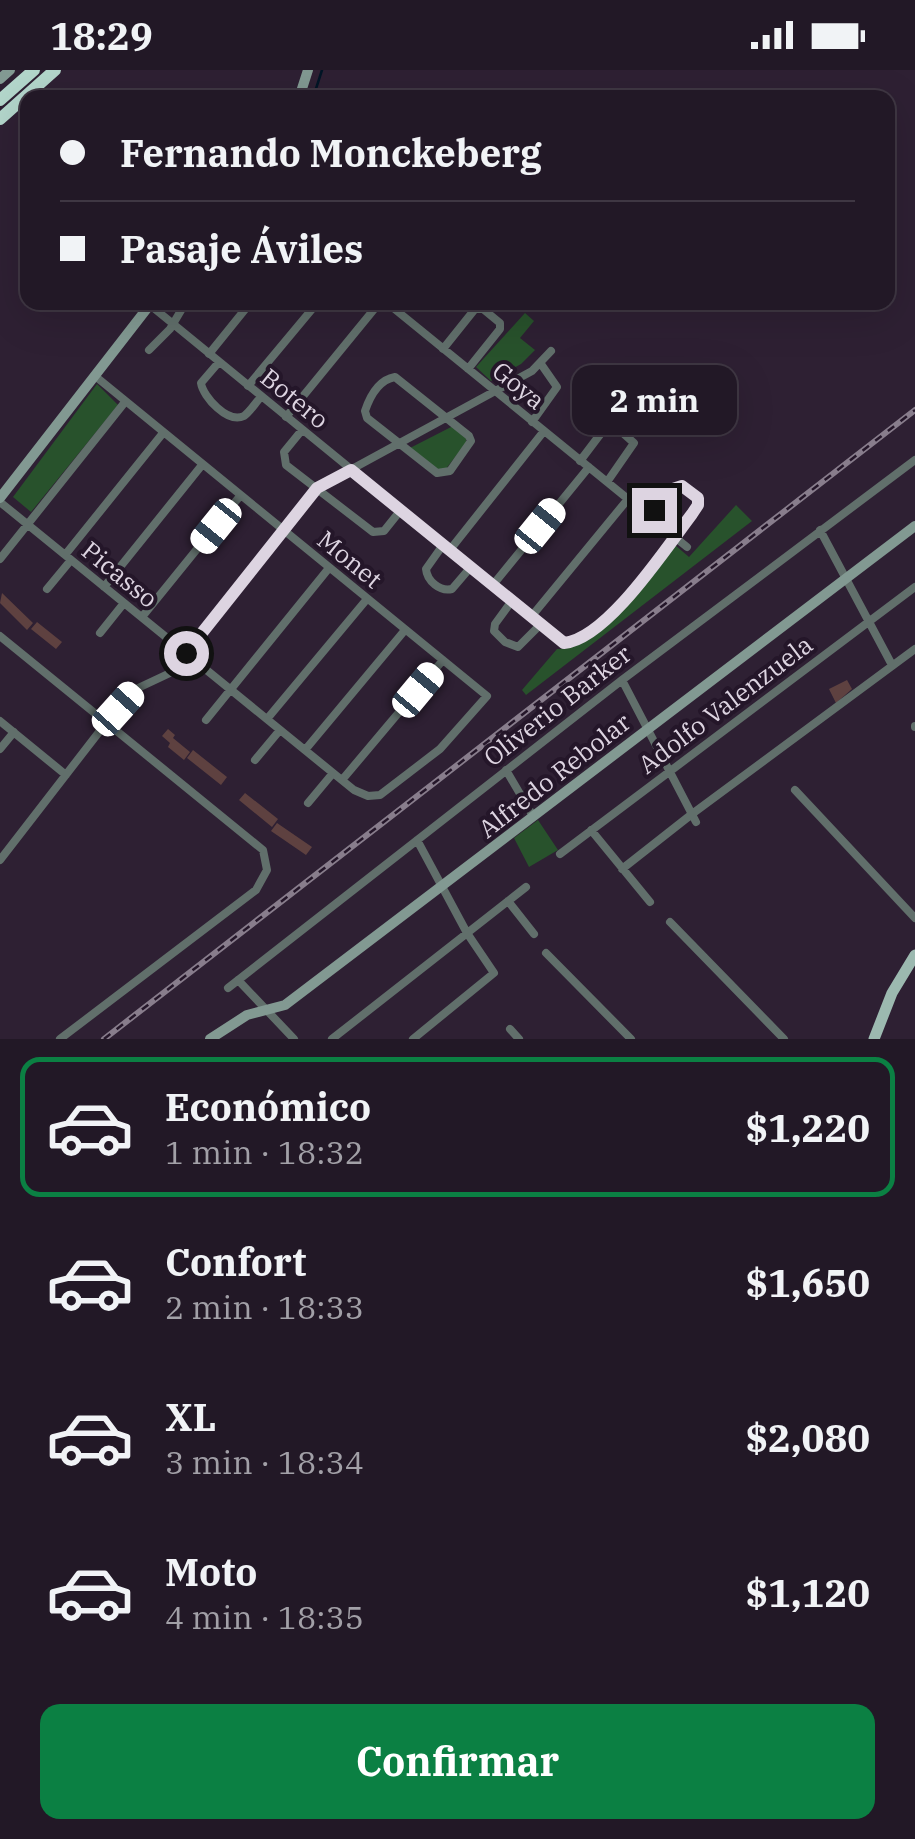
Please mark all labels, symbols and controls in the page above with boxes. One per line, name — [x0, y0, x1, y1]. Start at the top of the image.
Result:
text: 18:29 — [50, 11, 153, 60]
text: Fernando Monckeberg — [120, 128, 542, 177]
text: Pasaje Áviles — [120, 224, 363, 273]
street label: Goya — [486, 354, 552, 416]
street label: Botero — [254, 361, 336, 435]
callout: 2 min — [572, 365, 736, 435]
text: 2 min — [610, 379, 699, 421]
route end — [632, 488, 677, 533]
car — [185, 493, 247, 559]
car — [509, 493, 571, 559]
street label: Monet — [311, 523, 389, 595]
street label: Picasso — [75, 533, 165, 615]
street label: Adolfo Valenzuela — [631, 628, 819, 780]
route start — [164, 631, 209, 676]
street label: Oliverio Barker — [476, 637, 638, 773]
car — [387, 657, 449, 723]
car — [87, 677, 149, 741]
street label: Alfredo Rebolar — [471, 705, 637, 845]
icon: car — [45, 1082, 135, 1172]
text: Económico — [165, 1082, 371, 1131]
text: $1,220 — [745, 1103, 870, 1152]
text: 1 min · 18:32 — [165, 1131, 364, 1173]
icon: car — [45, 1237, 135, 1327]
text: Confort — [165, 1237, 306, 1286]
text: $1,650 — [745, 1258, 870, 1307]
text: 2 min · 18:33 — [165, 1286, 364, 1328]
icon: car — [45, 1392, 135, 1482]
text: XL — [165, 1392, 216, 1441]
text: $2,080 — [745, 1413, 870, 1462]
text: 3 min · 18:34 — [165, 1441, 364, 1483]
icon: car — [45, 1547, 135, 1637]
text: Moto — [165, 1547, 257, 1596]
text: $1,120 — [745, 1568, 870, 1617]
text: 4 min · 18:35 — [165, 1596, 364, 1638]
button: Confirmar — [40, 1704, 875, 1819]

